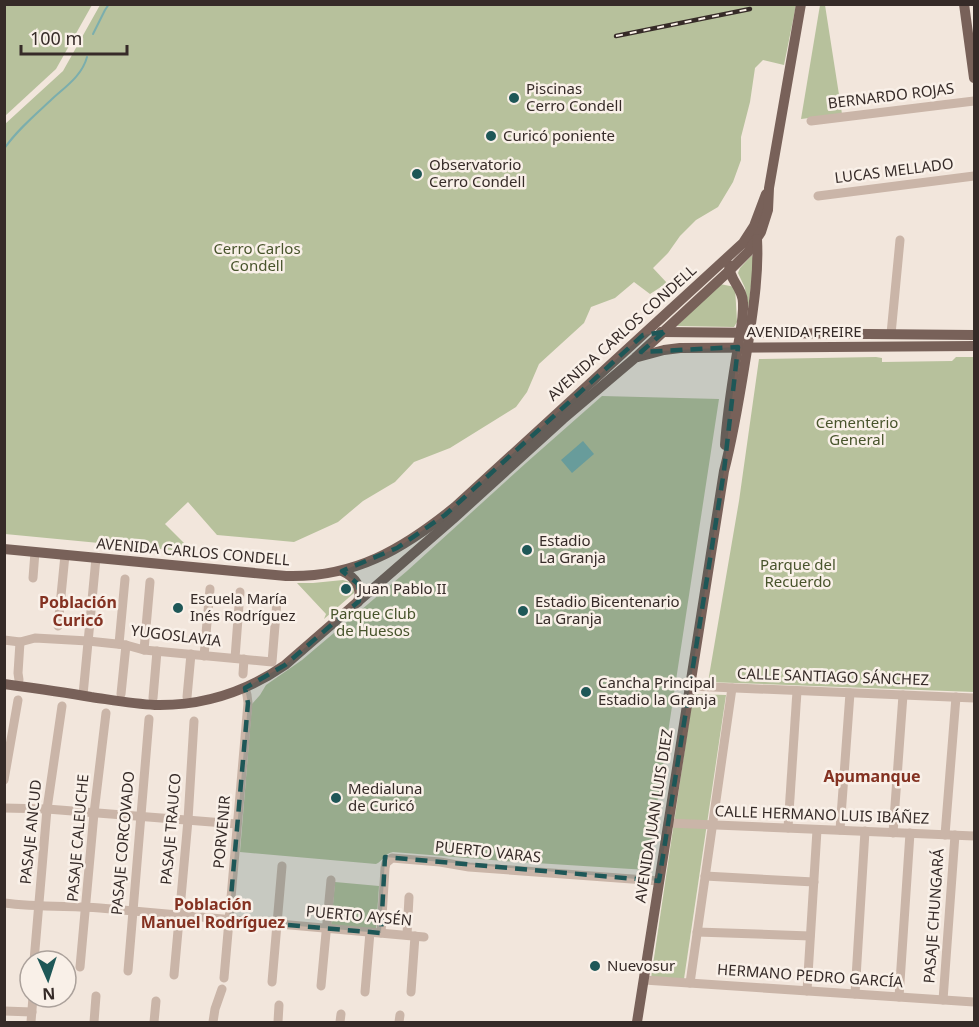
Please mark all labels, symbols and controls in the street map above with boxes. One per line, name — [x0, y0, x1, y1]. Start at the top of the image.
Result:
scale bar — [21, 18, 128, 56]
text: 100 m — [30, 26, 82, 50]
street label: BERNARDO ROJAS — [827, 77, 955, 113]
place label: Piscinas Cerro Condell — [526, 78, 622, 115]
marker: Piscinas Cerro Condell — [507, 91, 521, 105]
place label: Curicó poniente — [503, 125, 615, 145]
marker: Curicó poniente — [484, 129, 498, 143]
street label: LUCAS MELLADO — [833, 153, 955, 187]
place label: Observatorio Cerro Condell — [429, 154, 525, 191]
marker: Observatorio Cerro Condell — [410, 167, 424, 181]
park label: Cerro Carlos Condell — [213, 238, 301, 275]
street label: AVENIDA CARLOS CONDELL — [543, 260, 700, 405]
street label: AVENIDA FREIRE — [746, 321, 862, 341]
park label: Cementerio General — [816, 412, 898, 449]
place label: Estadio La Granja — [539, 530, 606, 567]
street label: AVENIDA CARLOS CONDELL — [96, 533, 291, 569]
marker: Estadio La Granja — [520, 543, 534, 557]
park label: Parque del Recuerdo — [760, 554, 836, 591]
place label: Juan Pablo II — [356, 578, 447, 598]
marker: Juan Pablo II — [339, 582, 353, 596]
place label: Escuela María Inés Rodríguez — [190, 588, 295, 625]
district label: Población Curicó — [39, 591, 117, 631]
place label: Estadio Bicentenario La Granja — [535, 591, 680, 628]
marker: Escuela María Inés Rodríguez — [171, 601, 185, 615]
park label: Parque Club de Huesos — [330, 603, 416, 640]
marker: Estadio Bicentenario La Granja — [516, 604, 530, 618]
street label: YUGOSLAVIA — [130, 620, 223, 651]
street label: CALLE SANTIAGO SÁNCHEZ — [737, 663, 929, 689]
place label: Cancha Principal Estadio la Granja — [598, 672, 716, 709]
marker: Cancha Principal Estadio la Granja — [579, 685, 593, 699]
street label: AVENIDA JUAN LUIS DIEZ — [629, 728, 677, 904]
district label: Apumanque — [823, 765, 921, 787]
street label: PASAJE CORCOVADO — [106, 770, 138, 916]
street label: PASAJE TRAUCO — [155, 772, 185, 886]
street label: PASAJE CALEUCHE — [61, 773, 93, 903]
street label: PASAJE ANCUD — [15, 778, 45, 885]
place label: Medialuna de Curicó — [348, 778, 422, 815]
marker: Medialuna de Curicó — [329, 791, 343, 805]
street label: PORVENIR — [208, 794, 234, 869]
street label: CALLE HERMANO LUIS IBÁÑEZ — [714, 800, 930, 828]
street label: PUERTO VARAS — [434, 835, 542, 867]
street label: PASAJE CHUNGARÁ — [918, 847, 948, 984]
district label: Población Manuel Rodríguez — [141, 893, 285, 933]
street label: PUERTO AYSÉN — [305, 900, 413, 930]
north arrow — [18, 949, 78, 1009]
place label: Nuevosur — [607, 955, 675, 975]
marker: Nuevosur — [588, 959, 602, 973]
street label: HERMANO PEDRO GARCÍA — [716, 959, 904, 992]
text: N — [42, 983, 56, 1005]

